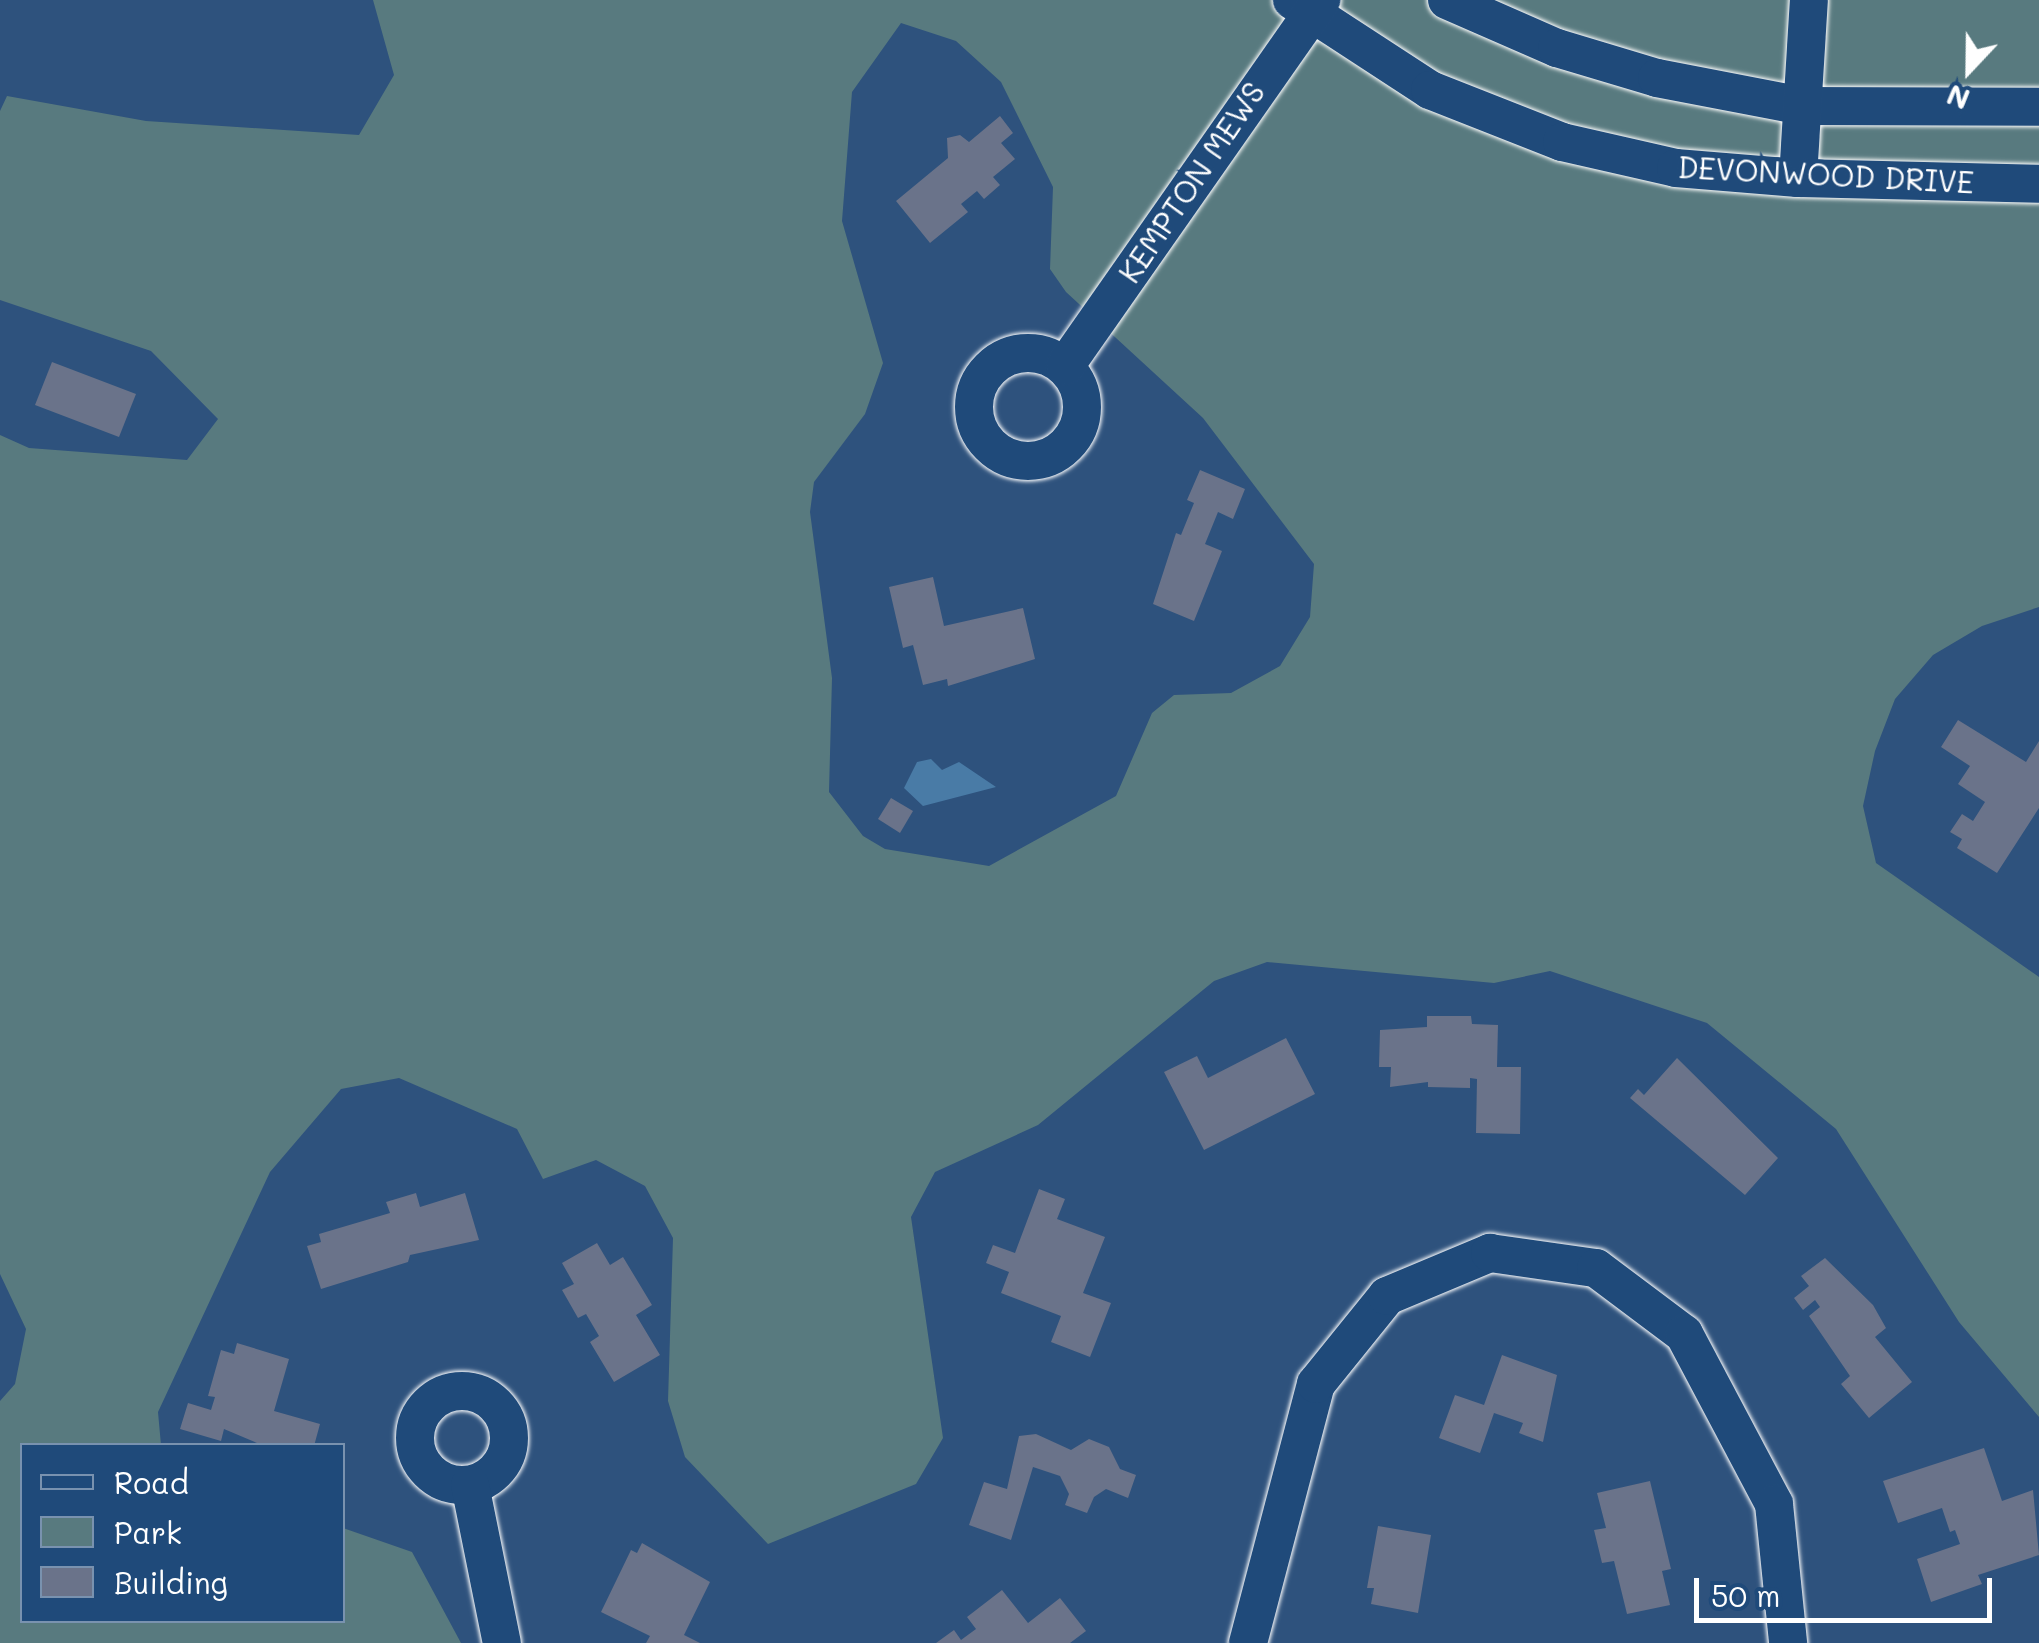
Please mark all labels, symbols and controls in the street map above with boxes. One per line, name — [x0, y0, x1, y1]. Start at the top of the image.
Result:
north arrow — [1919, 20, 2019, 120]
street label: KEMPTON MEWS — [1111, 75, 1271, 289]
text: N — [1941, 77, 1974, 118]
street label: DEVONWOOD DRIVE — [1677, 148, 1975, 200]
legend — [20, 1443, 345, 1623]
text: Road — [114, 1462, 189, 1502]
text: Park — [114, 1512, 182, 1552]
scale bar — [1699, 1558, 1996, 1620]
text: Building — [114, 1562, 228, 1602]
text: 50 m — [1711, 1575, 1781, 1615]

